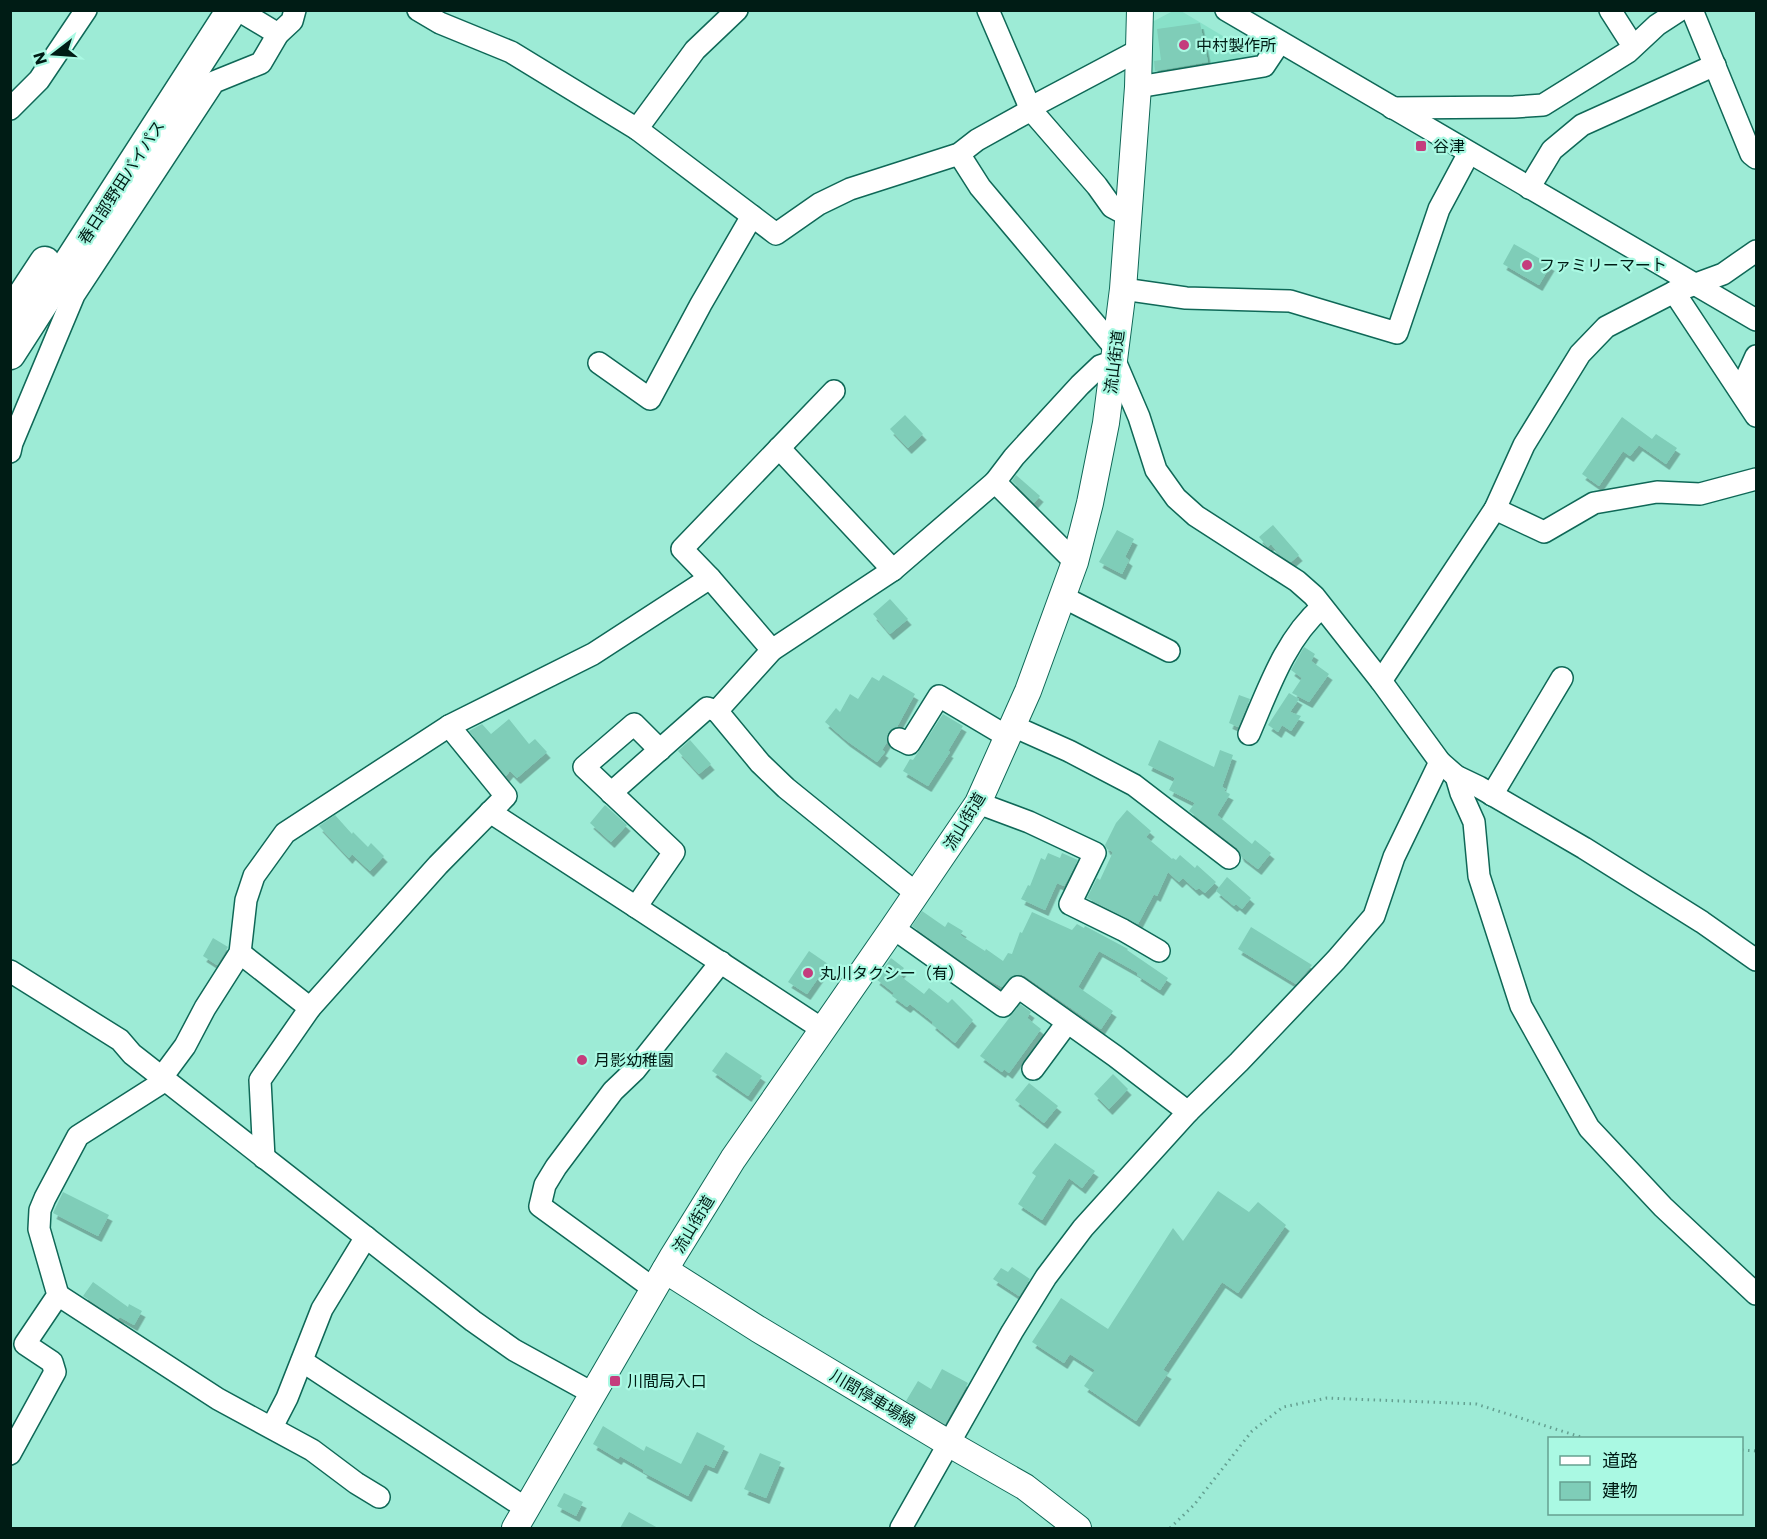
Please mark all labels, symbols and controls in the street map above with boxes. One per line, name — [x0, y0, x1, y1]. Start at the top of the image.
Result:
north arrow — [24, 24, 84, 84]
place label: 中村製作所 — [1196, 34, 1276, 57]
marker: 中村製作所 — [1177, 38, 1191, 52]
text: N — [27, 49, 53, 67]
street label: 春日部野田バイパス — [73, 116, 170, 249]
place label: 谷津 — [1433, 135, 1465, 158]
marker: 谷津 — [1414, 139, 1428, 153]
place label: ファミリーマート — [1539, 254, 1667, 277]
marker: ファミリーマート — [1520, 258, 1534, 272]
street label: 流山街道 — [1099, 329, 1130, 395]
street label: 流山街道 — [938, 788, 991, 855]
place label: 丸川タクシー（有） — [820, 962, 964, 985]
marker: 丸川タクシー（有） — [801, 966, 815, 980]
place label: 月影幼稚園 — [594, 1049, 674, 1072]
marker: 月影幼稚園 — [575, 1053, 589, 1067]
street label: 流山街道 — [667, 1191, 720, 1258]
street label: 川間停車場線 — [826, 1364, 920, 1433]
place label: 川間局入口 — [627, 1370, 707, 1393]
marker: 川間局入口 — [608, 1374, 622, 1388]
legend — [1548, 1437, 1743, 1515]
text: 道路 — [1602, 1448, 1638, 1473]
text: 建物 — [1602, 1478, 1638, 1503]

